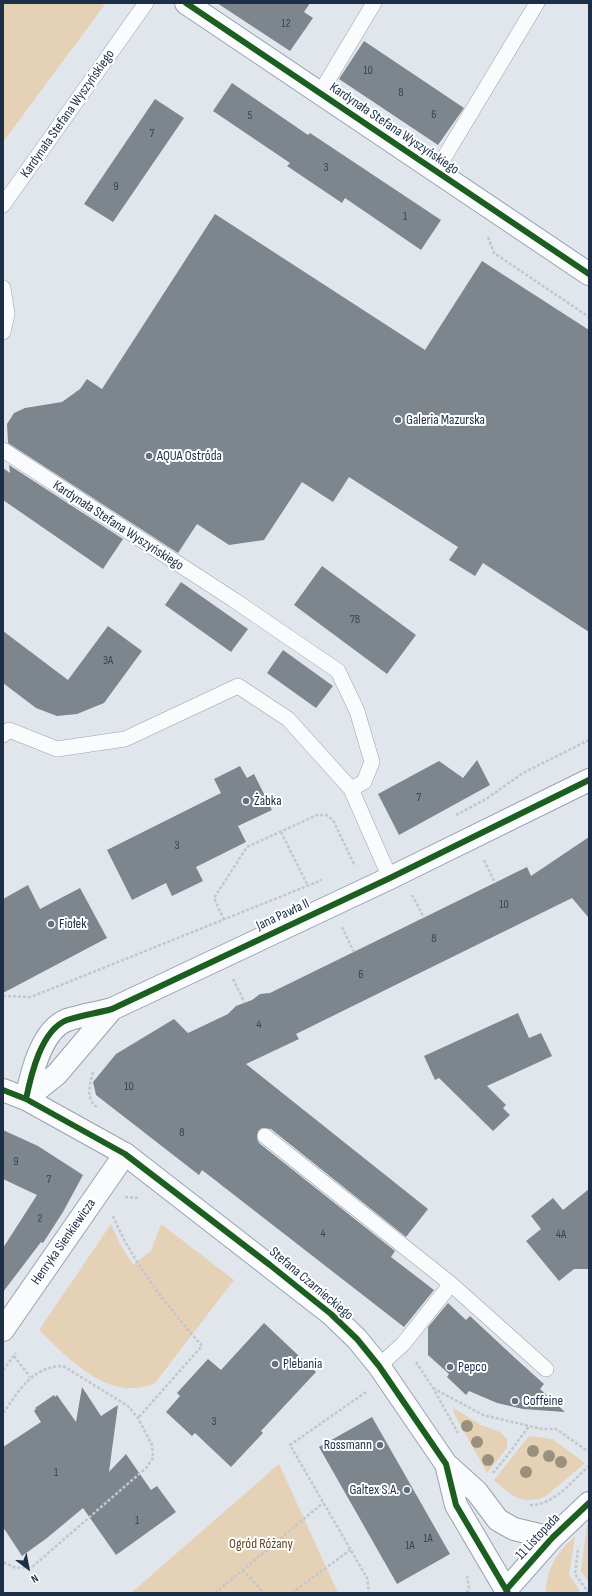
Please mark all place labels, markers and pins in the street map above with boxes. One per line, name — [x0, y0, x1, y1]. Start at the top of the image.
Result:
place label: Galeria Mazurska — [406, 412, 485, 428]
marker: Galeria Mazurska — [393, 415, 403, 425]
place label: AQUA Ostróda — [157, 448, 222, 464]
marker: AQUA Ostróda — [144, 451, 154, 461]
place label: Żabka — [254, 793, 282, 809]
marker: Żabka — [241, 796, 251, 806]
place label: Fiołek — [59, 916, 87, 932]
marker: Fiołek — [46, 919, 56, 929]
place label: Plebania — [283, 1356, 322, 1372]
marker: Plebania — [270, 1359, 280, 1369]
place label: Pepco — [458, 1359, 487, 1375]
marker: Pepco — [445, 1362, 455, 1372]
place label: Coffeine — [523, 1393, 563, 1409]
marker: Coffeine — [510, 1396, 520, 1406]
place label: Rossmann — [324, 1437, 372, 1453]
marker: Rossmann — [375, 1440, 385, 1450]
place label: Galtex S.A. — [349, 1482, 399, 1498]
marker: Galtex S.A. — [402, 1485, 412, 1495]

